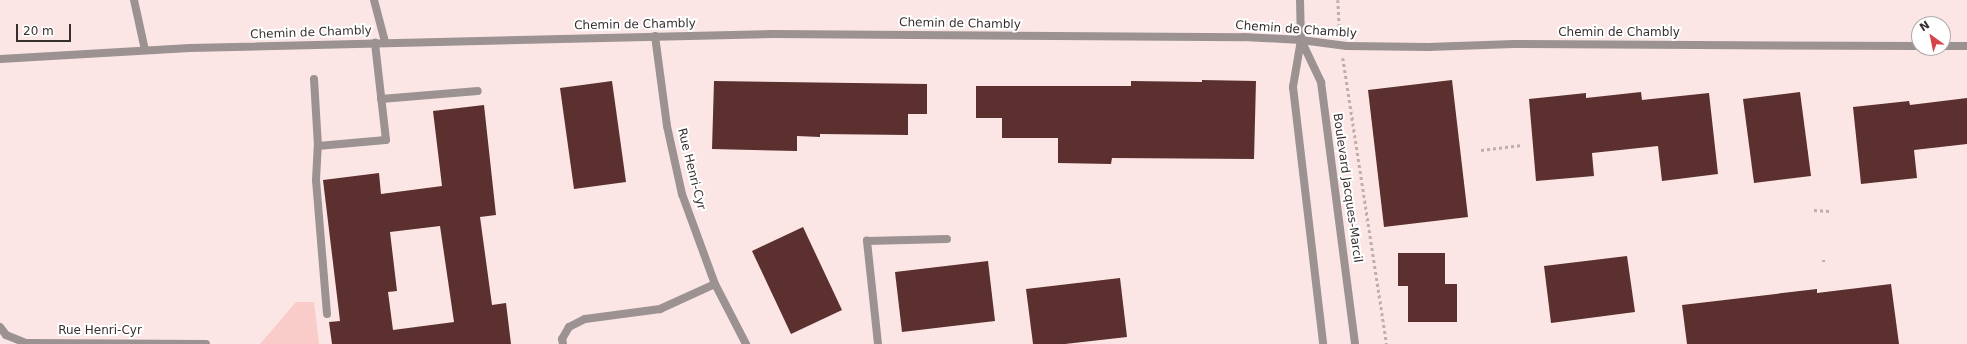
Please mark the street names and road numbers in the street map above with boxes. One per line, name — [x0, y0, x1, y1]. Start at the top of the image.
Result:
street label: Chemin de Chambly — [899, 16, 1021, 32]
street label: Chemin de Chambly — [574, 17, 696, 33]
street label: Chemin de Chambly — [1235, 19, 1357, 41]
street label: Chemin de Chambly — [250, 24, 372, 42]
street label: Chemin de Chambly — [1558, 26, 1680, 40]
street label: Boulevard Jacques-Marcil — [1329, 112, 1365, 264]
street label: Rue Henri-Cyr — [674, 127, 708, 211]
street label: Rue Henri-Cyr — [58, 324, 142, 338]

